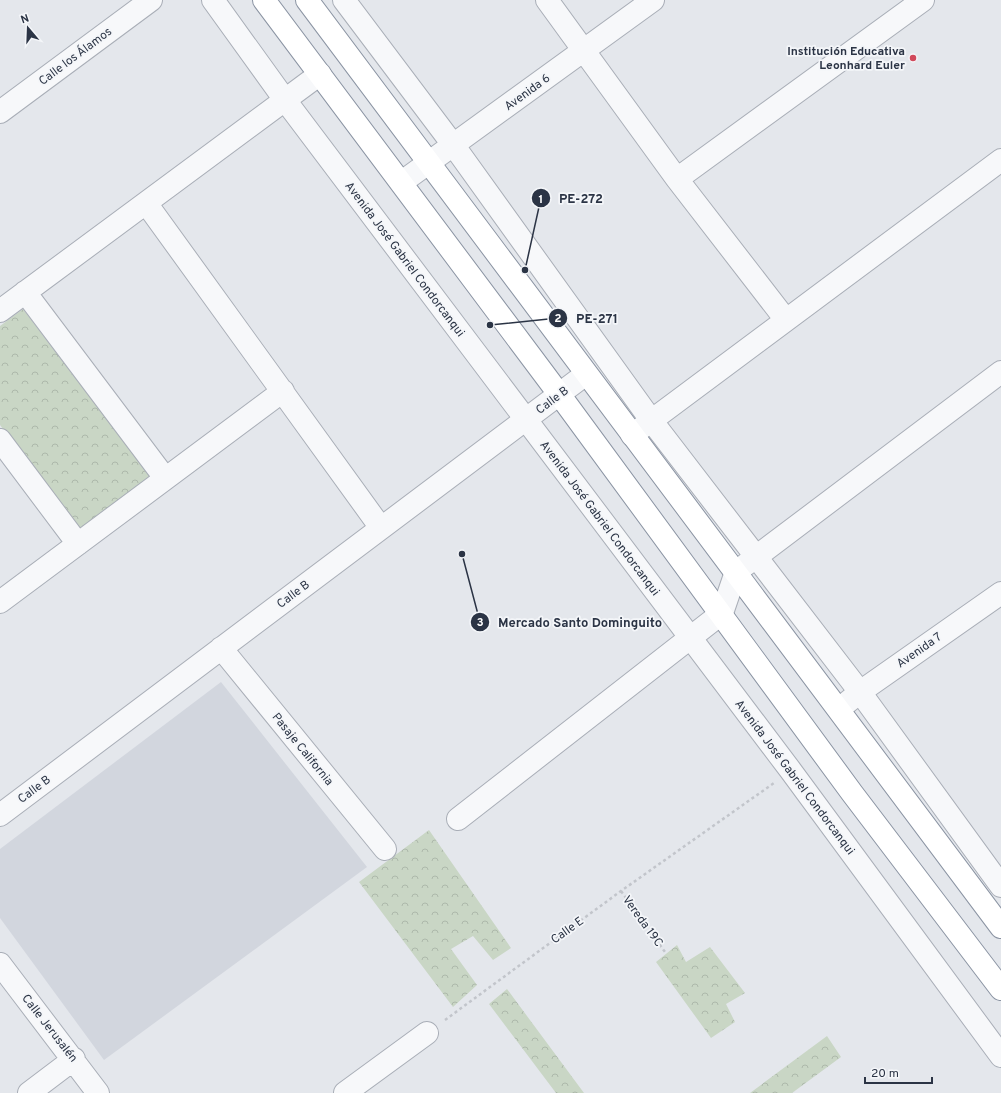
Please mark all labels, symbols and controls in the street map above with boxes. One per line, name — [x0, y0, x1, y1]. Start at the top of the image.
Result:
north arrow — [8, 8, 48, 48]
text: N — [19, 12, 31, 27]
street label: Calle los Álamos — [36, 24, 115, 90]
place label: Institución Educativa Leonhard Euler — [787, 44, 905, 74]
marker: Institución Educativa Leonhard Euler — [908, 53, 918, 63]
street label: Avenida 6 — [501, 71, 554, 115]
street label: Avenida José Gabriel Condorcanqui — [341, 179, 468, 340]
callout: PE-272 — [531, 186, 611, 211]
text: 1 — [539, 192, 543, 208]
text: PE-272 — [559, 192, 603, 208]
callout: PE-271 — [548, 306, 626, 331]
text: 2 — [554, 311, 562, 327]
text: PE-271 — [576, 312, 618, 328]
street label: Calle B — [533, 383, 572, 418]
street label: Avenida José Gabriel Condorcanqui — [536, 438, 663, 599]
street label: Calle B — [274, 577, 313, 612]
callout: Mercado Santo Dominguito — [470, 610, 670, 635]
text: 3 — [476, 615, 484, 631]
text: Mercado Santo Dominguito — [498, 616, 662, 632]
street label: Avenida 7 — [894, 629, 945, 672]
street label: Avenida José Gabriel Condorcanqui — [731, 697, 858, 858]
street label: Pasaje California — [268, 710, 337, 789]
street label: Calle B — [15, 772, 54, 807]
street label: Vereda 19C — [618, 893, 666, 951]
street label: Calle E — [548, 914, 587, 948]
street label: Calle Jerusalén — [18, 991, 81, 1066]
scale bar — [865, 1059, 932, 1085]
text: 20 m — [871, 1066, 899, 1082]

